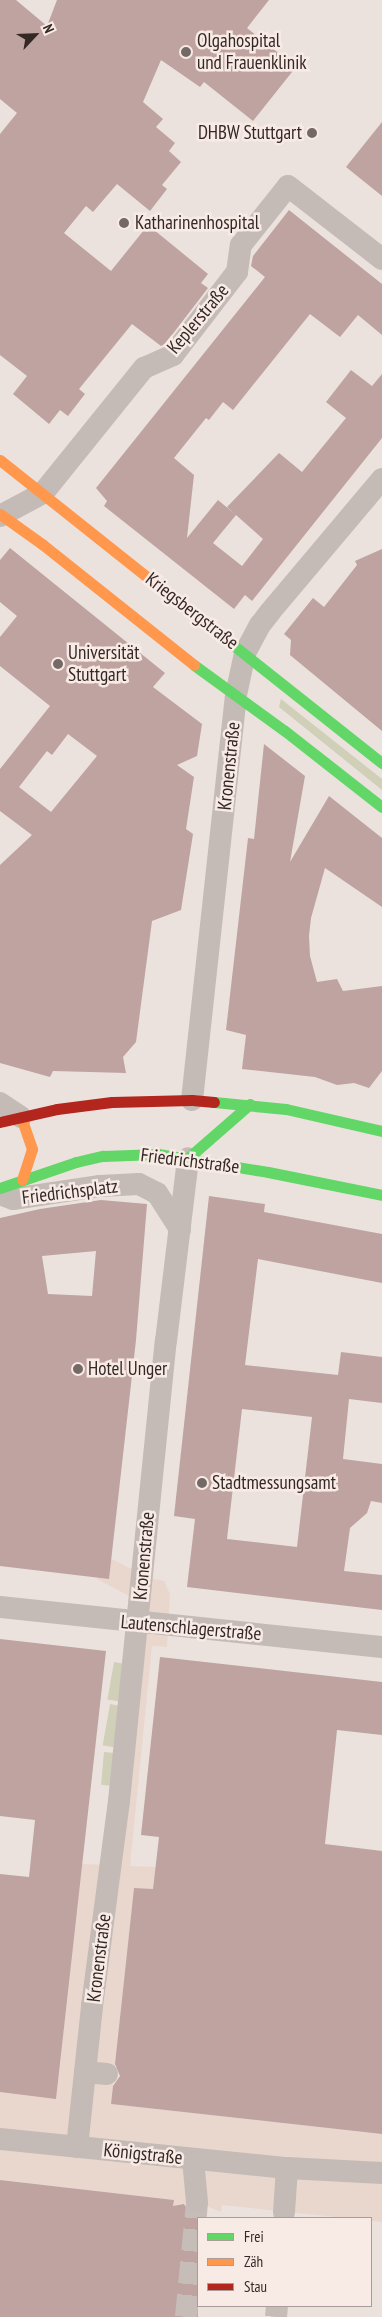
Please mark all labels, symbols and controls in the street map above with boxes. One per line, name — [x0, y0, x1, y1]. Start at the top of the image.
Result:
north arrow — [10, 10, 60, 60]
text: N — [39, 21, 58, 36]
place label: Olgahospital und Frauenklinik — [197, 30, 307, 74]
marker: Olgahospital und Frauenklinik — [179, 45, 193, 59]
place label: DHBW Stuttgart — [198, 122, 302, 144]
marker: DHBW Stuttgart — [306, 127, 318, 139]
place label: Katharinenhospital — [135, 212, 259, 234]
marker: Katharinenhospital — [117, 216, 131, 230]
street label: Keplerstraße — [162, 280, 234, 358]
street label: Kriegsbergstraße — [141, 568, 243, 654]
place label: Universität Stuttgart — [68, 642, 139, 686]
marker: Universität Stuttgart — [52, 658, 64, 670]
street label: Kronenstraße — [213, 721, 245, 811]
street label: Friedrichstraße — [139, 1144, 241, 1178]
street label: Friedrichsplatz — [21, 1175, 119, 1209]
place label: Hotel Unger — [88, 1358, 167, 1380]
marker: Hotel Unger — [72, 1363, 84, 1375]
place label: Stadtmessungsamt — [212, 1472, 336, 1494]
marker: Stadtmessungsamt — [196, 1477, 208, 1489]
street label: Kronenstraße — [129, 1511, 159, 1601]
street label: Lautenschlagerstraße — [120, 1610, 262, 1646]
street label: Kronenstraße — [82, 1913, 116, 2003]
street label: Königstraße — [102, 2139, 184, 2169]
legend — [197, 2217, 372, 2307]
text: Frei — [244, 2227, 264, 2246]
text: Zäh — [244, 2252, 263, 2271]
text: Stau — [244, 2277, 267, 2296]

